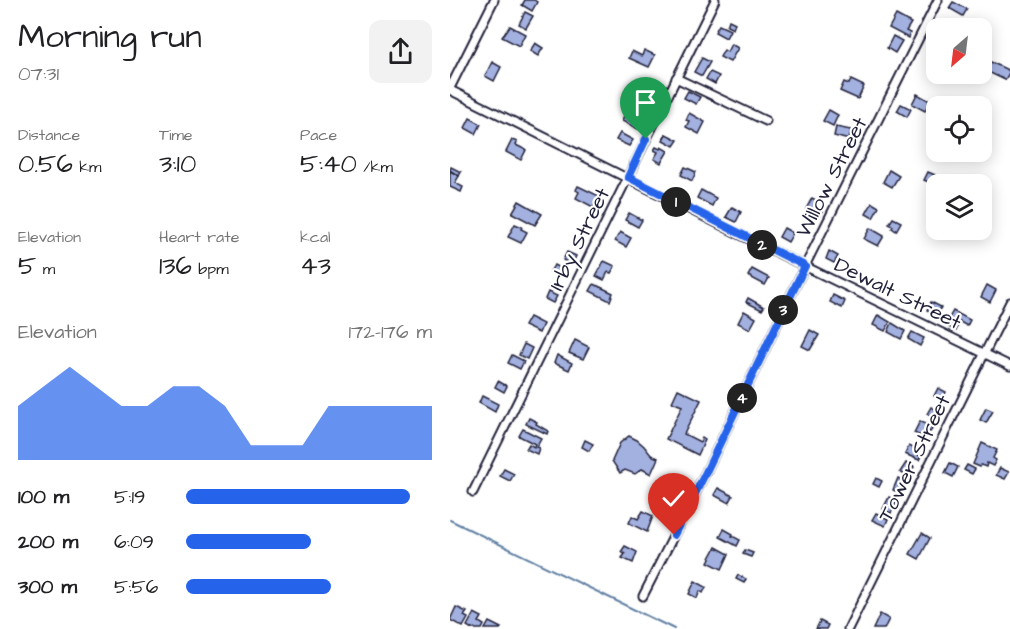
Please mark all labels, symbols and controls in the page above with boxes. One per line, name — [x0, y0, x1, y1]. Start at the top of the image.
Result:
text: Morning run — [18, 14, 202, 60]
north arrow — [926, 18, 992, 84]
map controls — [926, 18, 992, 240]
button: share — [369, 20, 432, 83]
text: 07:31 — [18, 60, 59, 88]
pin — [620, 77, 671, 139]
icon: arrive — [629, 86, 662, 119]
button: locate — [926, 96, 992, 162]
street label: Willow Street — [789, 112, 874, 242]
text: Distance — [18, 124, 80, 146]
text: Time — [159, 124, 193, 146]
text: Pace — [300, 124, 337, 146]
text: 0.56 — [18, 146, 73, 182]
text: 3:10 — [159, 146, 196, 182]
text: 5:40 — [300, 146, 357, 182]
text: km — [73, 156, 101, 178]
text: /km — [357, 156, 393, 178]
button: layers — [926, 174, 992, 240]
street label: Irby Street — [542, 182, 619, 296]
pin: 1 — [661, 187, 691, 217]
text: 1 — [675, 191, 677, 213]
text: Elevation — [18, 226, 81, 248]
text: Heart rate — [159, 226, 239, 248]
text: kcal — [300, 226, 331, 248]
pin: 2 — [747, 230, 777, 260]
text: 2 — [757, 234, 767, 256]
text: 5 — [18, 248, 36, 284]
text: 136 — [159, 248, 192, 284]
text: 43 — [300, 248, 331, 284]
street label: Dewalt Street — [830, 250, 966, 337]
text: m — [36, 258, 55, 280]
text: bpm — [192, 258, 229, 280]
pin: 3 — [768, 295, 798, 325]
text: 3 — [779, 299, 787, 321]
text: Elevation — [18, 318, 97, 346]
text: 172–176 m — [349, 318, 432, 346]
pin: 4 — [727, 383, 757, 413]
text: 4 — [737, 387, 747, 409]
street label: Tower Street — [871, 389, 958, 527]
pin — [648, 473, 699, 535]
icon: check — [657, 482, 690, 515]
text: 100 m — [18, 483, 69, 511]
text: 5:19 — [114, 483, 145, 511]
text: 200 m — [18, 528, 78, 556]
text: 6:09 — [114, 528, 154, 556]
text: 300 m — [18, 573, 77, 601]
text: 5:56 — [114, 573, 158, 601]

